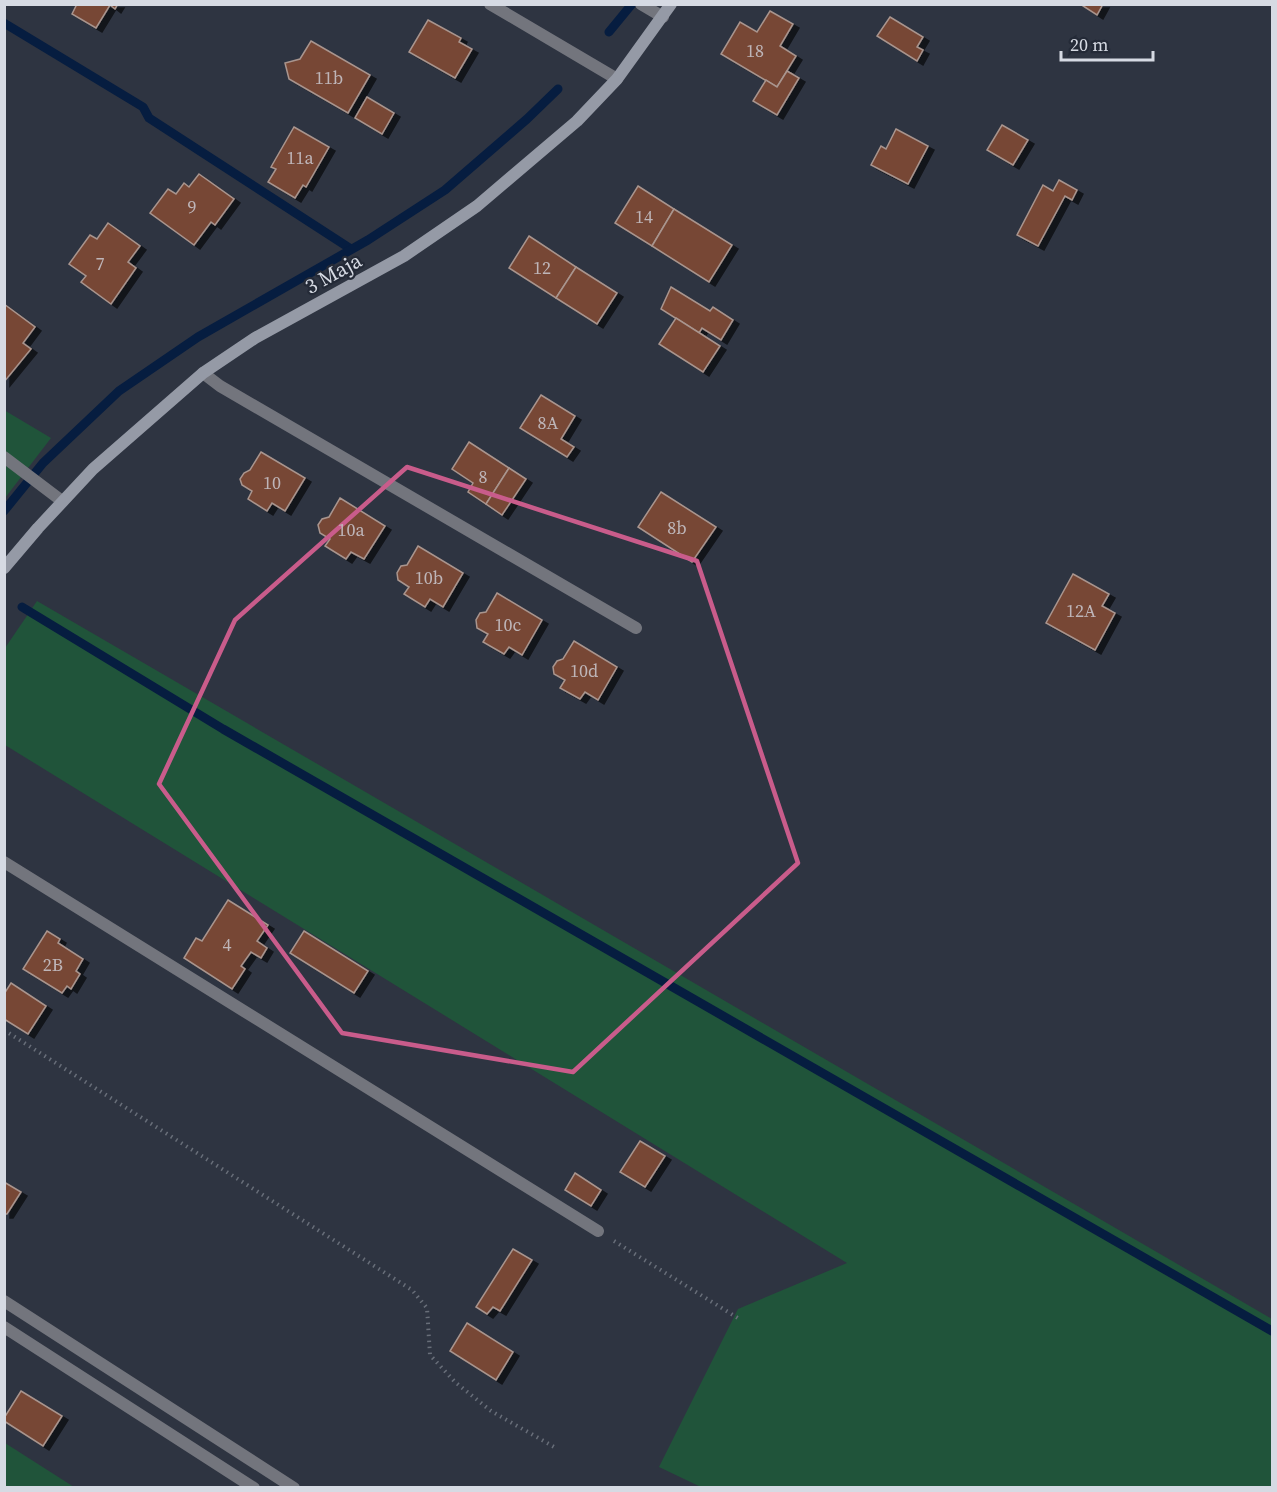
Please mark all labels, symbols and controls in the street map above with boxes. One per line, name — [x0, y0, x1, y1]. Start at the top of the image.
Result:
scale bar — [1061, 24, 1152, 62]
text: 20 m — [1070, 32, 1108, 57]
house number: 18 — [746, 38, 764, 63]
house number: 11b — [315, 65, 343, 90]
house number: 11a — [286, 145, 314, 170]
house number: 9 — [188, 194, 197, 219]
house number: 14 — [635, 204, 653, 229]
street label: 3 Maja — [299, 245, 367, 300]
house number: 7 — [96, 251, 105, 276]
house number: 12 — [533, 255, 551, 280]
house number: 8A — [538, 410, 559, 435]
house number: 8 — [479, 464, 488, 489]
house number: 10 — [263, 470, 281, 495]
house number: 8b — [667, 515, 687, 540]
house number: 10a — [337, 517, 365, 542]
house number: 10b — [415, 565, 443, 590]
house number: 12A — [1066, 598, 1096, 623]
house number: 10c — [495, 612, 522, 637]
house number: 10d — [570, 658, 598, 683]
house number: 4 — [223, 932, 232, 957]
house number: 2B — [43, 952, 63, 977]

